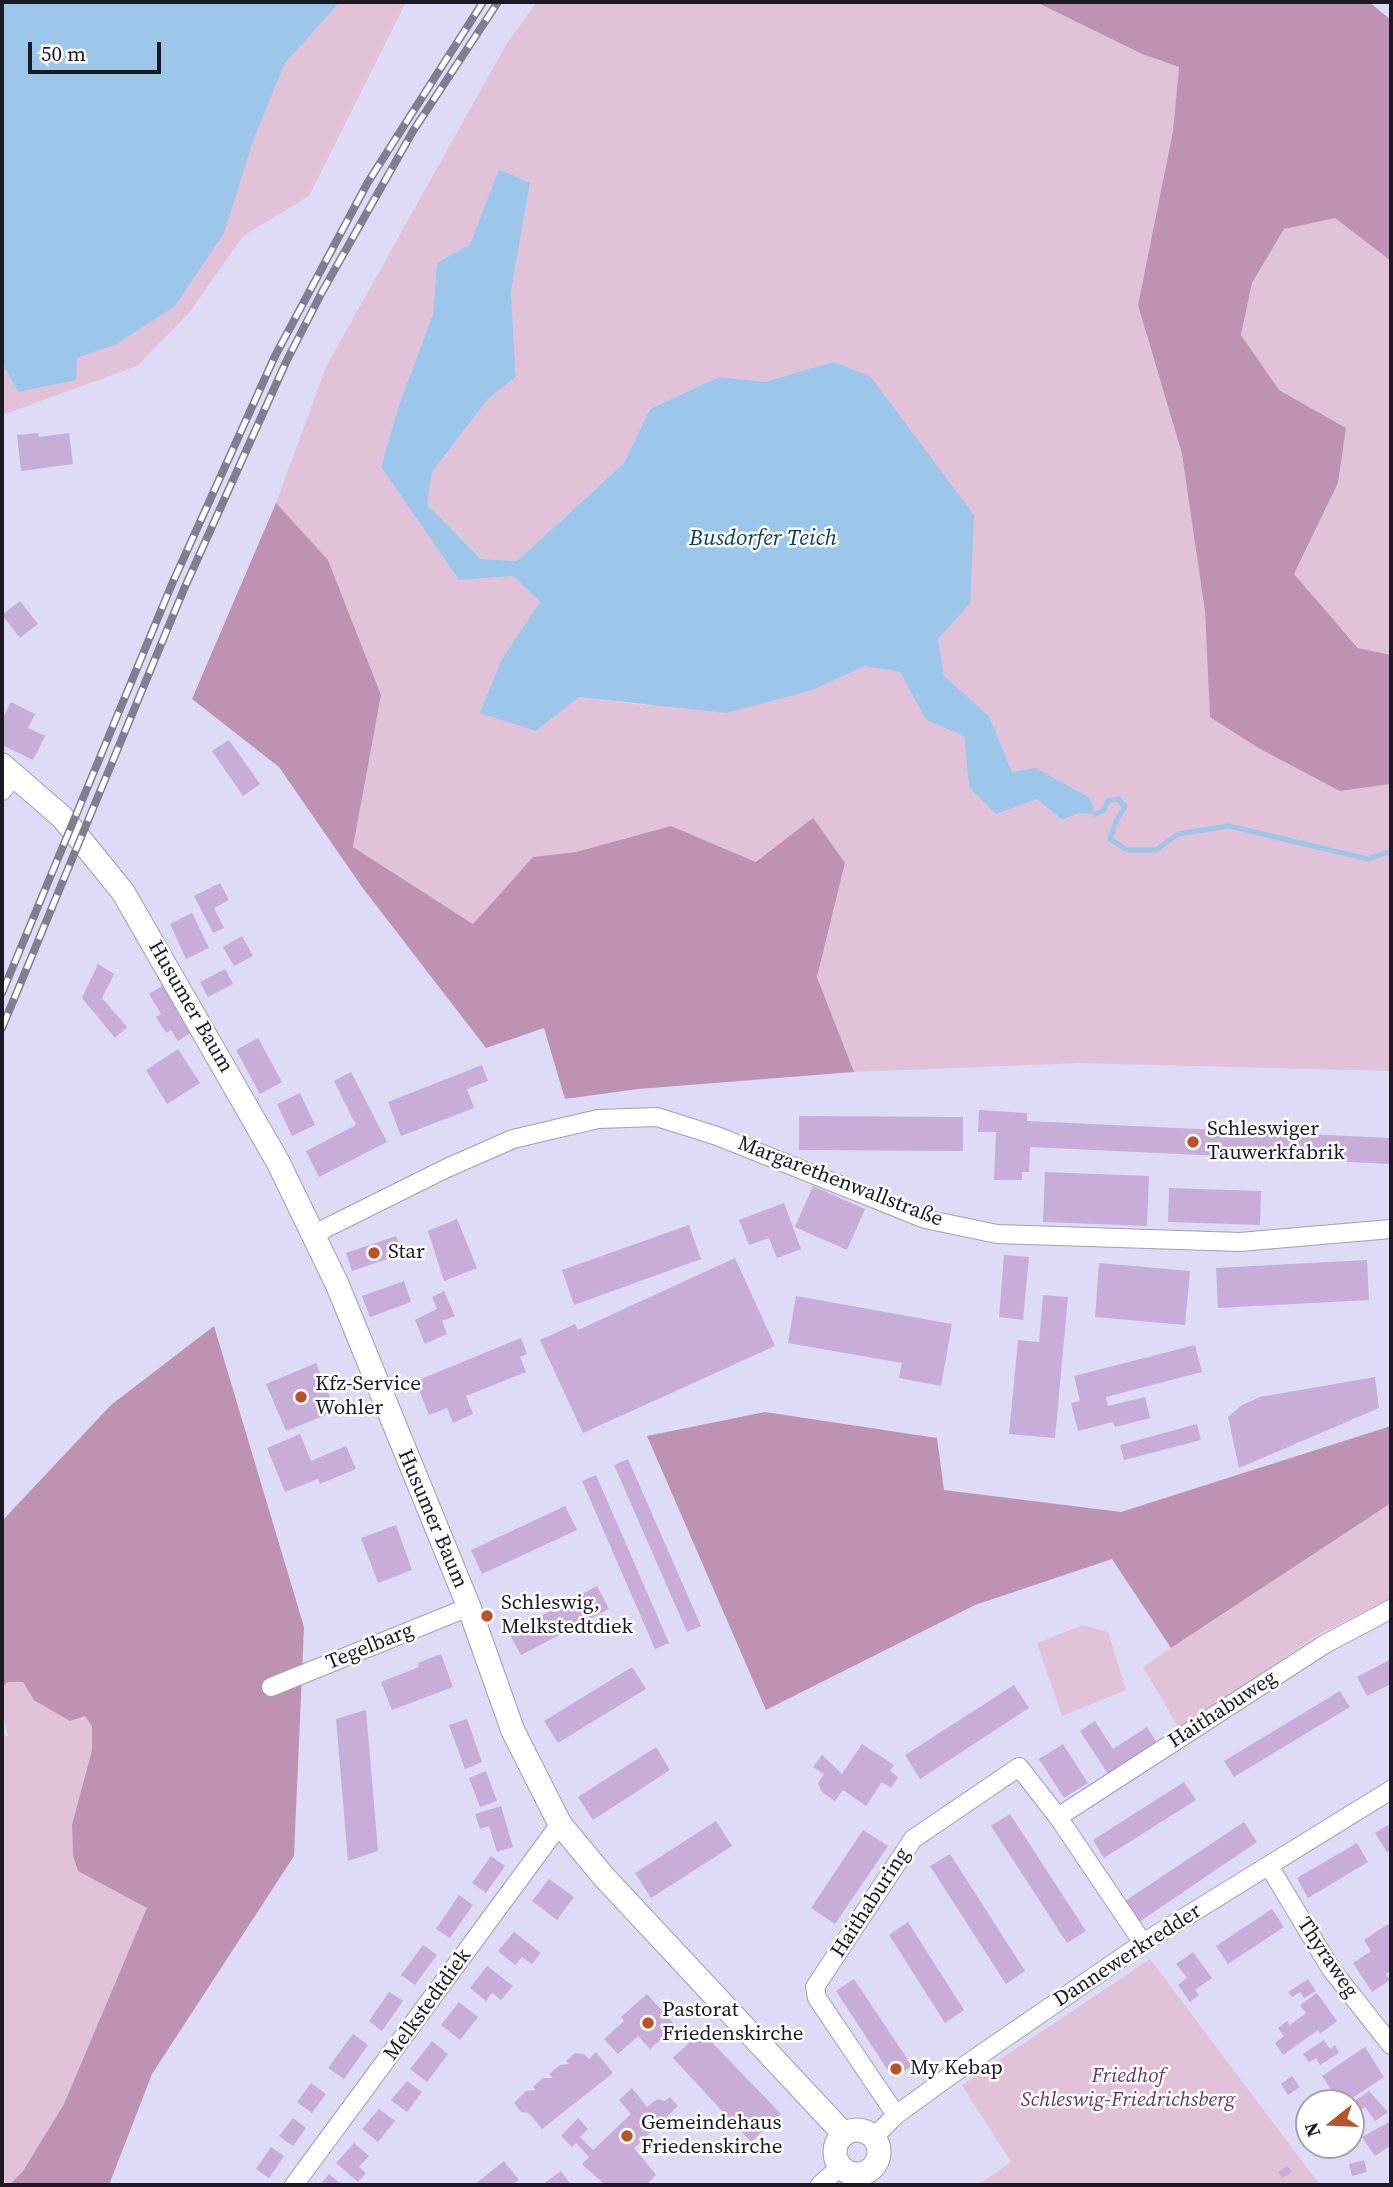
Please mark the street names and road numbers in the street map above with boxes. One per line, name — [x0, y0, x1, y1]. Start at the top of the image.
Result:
street label: Husumer Baum — [142, 937, 238, 1077]
street label: Margarethenwallstraße — [734, 1131, 946, 1233]
street label: Husumer Baum — [391, 1446, 473, 1592]
street label: Tegelbarg — [323, 1618, 417, 1676]
street label: Haithabuweg — [1164, 1666, 1282, 1754]
street label: Haithaburing — [826, 1843, 916, 1963]
street label: Dannewerkredder — [1050, 1899, 1206, 2013]
street label: Thyraweg — [1291, 1913, 1363, 2003]
street label: Melkstedtdiek — [379, 1944, 477, 2066]

